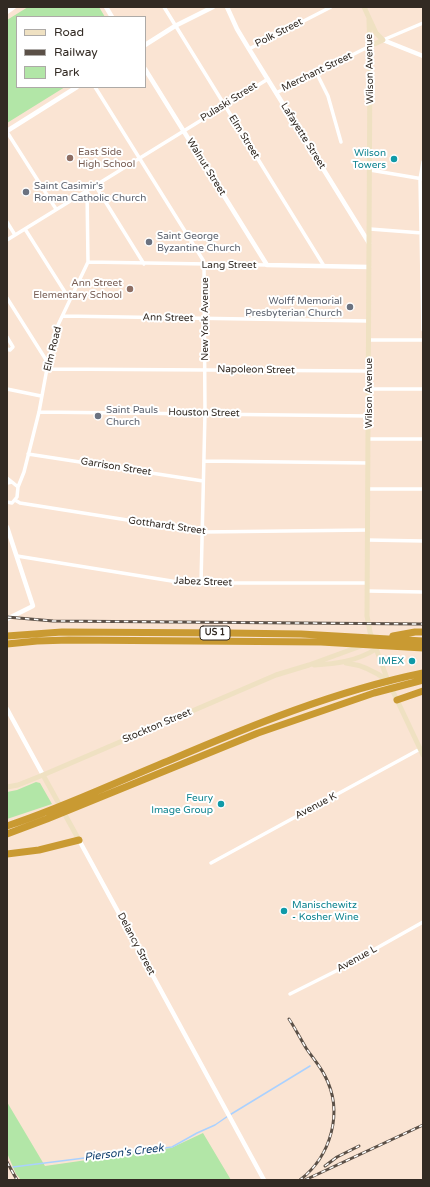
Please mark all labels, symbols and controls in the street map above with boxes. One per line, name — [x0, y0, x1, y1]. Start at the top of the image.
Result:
legend — [16, 16, 146, 88]
street label: Polk Street — [253, 16, 305, 50]
text: Road — [54, 25, 84, 39]
street label: Wilson Avenue — [363, 34, 377, 104]
text: Railway — [54, 45, 98, 59]
street label: Merchant Street — [280, 50, 354, 94]
text: Park — [54, 65, 80, 79]
street label: Pulaski Street — [198, 80, 260, 124]
street label: Lafayette Street — [278, 101, 328, 171]
street label: Elm Street — [226, 113, 262, 161]
street label: Walnut Street — [184, 136, 228, 198]
place label: East Side High School — [78, 146, 135, 170]
place label: Wilson Towers — [352, 147, 386, 170]
marker: East Side High School — [65, 153, 75, 163]
marker: Wilson Towers — [389, 154, 399, 164]
place label: Saint Casimir's Roman Catholic Church — [34, 180, 146, 204]
marker: Saint Casimir's Roman Catholic Church — [21, 187, 31, 197]
place label: Saint George Byzantine Church — [157, 230, 241, 254]
marker: Saint George Byzantine Church — [144, 237, 154, 247]
street label: Lang Street — [202, 259, 256, 271]
place label: Ann Street Elementary School — [33, 277, 122, 300]
street label: New York Avenue — [199, 277, 211, 361]
marker: Ann Street Elementary School — [125, 284, 135, 294]
place label: Wolff Memorial Presbyterian Church — [245, 295, 342, 318]
marker: Wolff Memorial Presbyterian Church — [345, 302, 355, 312]
street label: Ann Street — [143, 312, 193, 324]
street label: Elm Road — [42, 325, 64, 373]
street label: Wilson Avenue — [363, 358, 375, 428]
street label: Napoleon Street — [217, 363, 295, 377]
place label: Saint Pauls Church — [106, 404, 158, 428]
street label: Houston Street — [168, 406, 240, 420]
marker: Saint Pauls Church — [93, 411, 103, 421]
street label: Garrison Street — [80, 455, 152, 479]
street label: Gotthardt Street — [128, 515, 206, 537]
street label: Jabez Street — [174, 575, 232, 589]
road number: US 1 — [200, 626, 230, 640]
place label: IMEX — [378, 655, 404, 667]
marker: IMEX — [407, 656, 417, 666]
street label: Stockton Street — [121, 706, 193, 746]
street label: Avenue K — [293, 790, 339, 822]
place label: Feury Image Group — [151, 792, 213, 816]
marker: Feury Image Group — [216, 799, 226, 809]
place label: Manischewitz - Kosher Wine — [292, 899, 359, 922]
marker: Manischewitz - Kosher Wine — [279, 906, 289, 916]
street label: Delancy Street — [114, 911, 158, 977]
street label: Avenue L — [335, 943, 379, 975]
water label: Pierson's Creek — [84, 1142, 164, 1164]

